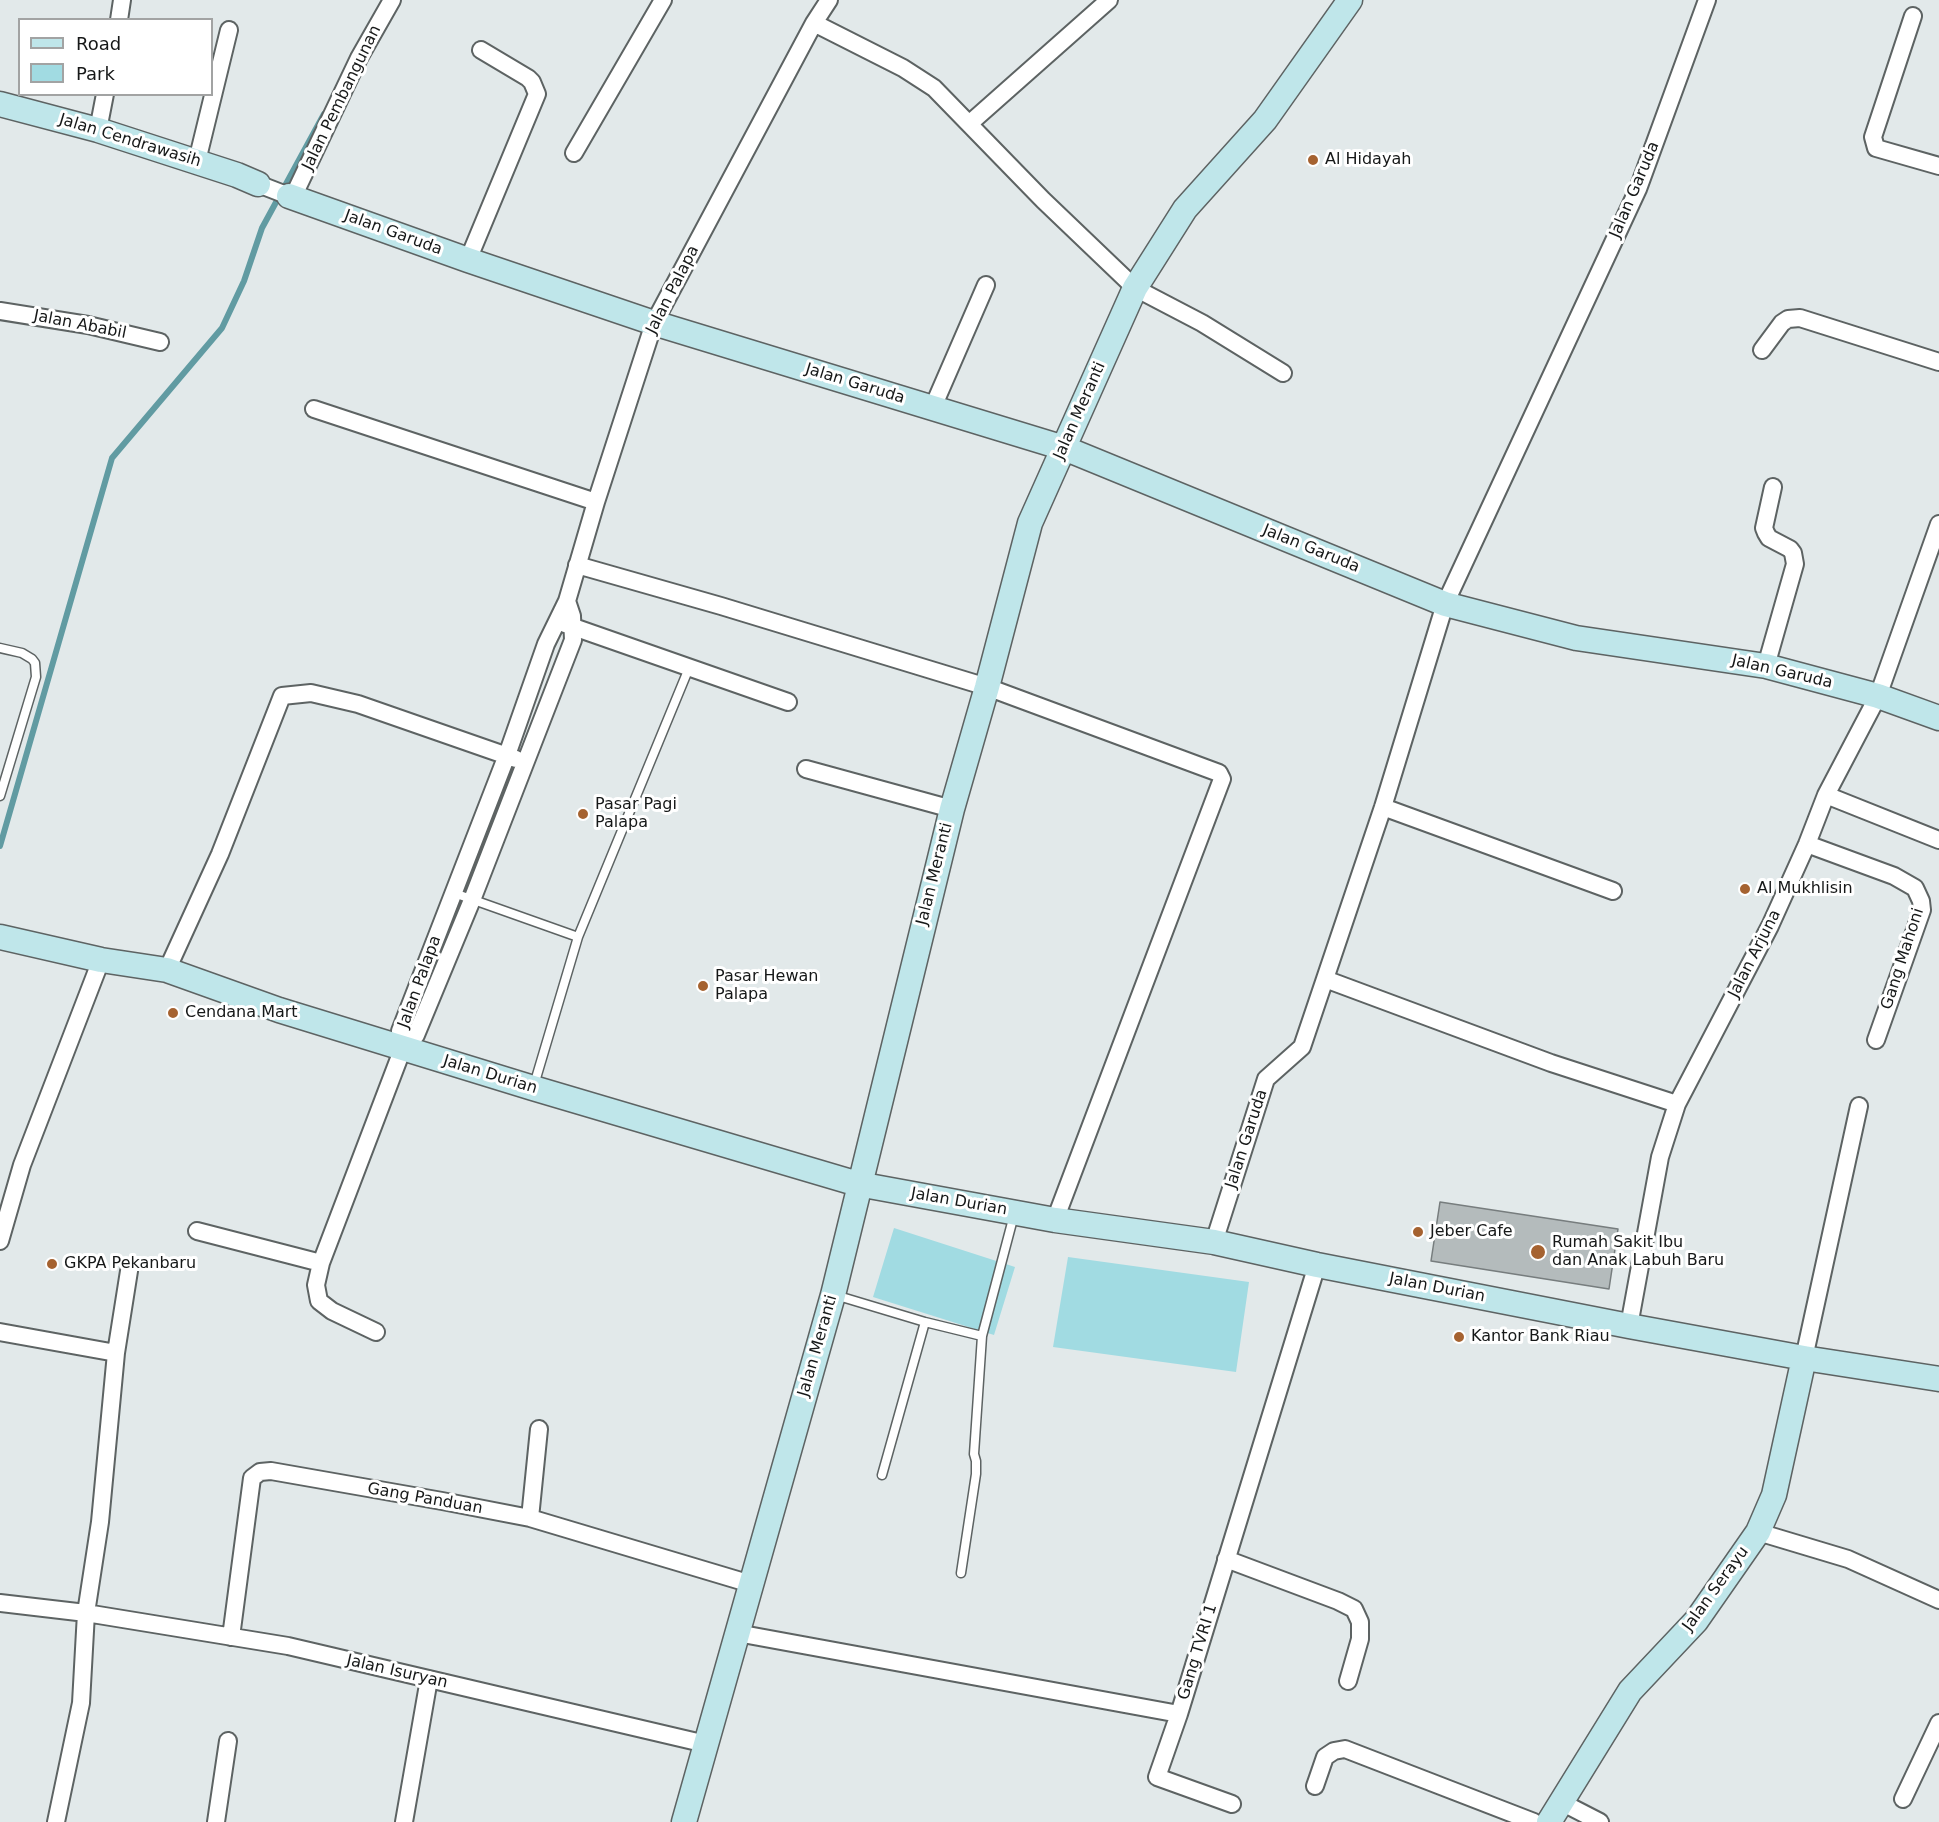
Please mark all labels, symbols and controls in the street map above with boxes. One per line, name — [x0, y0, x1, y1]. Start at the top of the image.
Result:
legend — [18, 18, 213, 96]
street label: Jalan Pembangunan — [299, 22, 385, 174]
text: Road — [76, 33, 121, 54]
text: Park — [76, 63, 115, 84]
street label: Jalan Cendrawasih — [57, 110, 203, 172]
street label: Jalan Garuda — [1606, 139, 1664, 241]
place label: Al Hidayah — [1325, 150, 1411, 170]
marker: Al Hidayah — [1306, 153, 1320, 167]
street label: Jalan Garuda — [341, 206, 445, 260]
street label: Jalan Palapa — [642, 242, 704, 338]
street label: Jalan Ababil — [32, 307, 128, 343]
street label: Jalan Meranti — [1050, 359, 1110, 463]
street label: Jalan Garuda — [803, 360, 907, 408]
street label: Jalan Garuda — [1260, 521, 1362, 577]
street label: Jalan Garuda — [1730, 651, 1834, 693]
place label: Pasar Pagi Palapa — [595, 795, 677, 833]
marker: Pasar Pagi Palapa — [576, 807, 590, 821]
street label: Jalan Meranti — [913, 821, 957, 927]
place label: Al Mukhlisin — [1757, 879, 1853, 899]
marker: Al Mukhlisin — [1738, 882, 1752, 896]
street label: Gang Mahoni — [1878, 906, 1928, 1012]
street label: Jalan Arjuna — [1725, 907, 1785, 1001]
street label: Jalan Palapa — [394, 933, 446, 1031]
place label: Pasar Hewan Palapa — [715, 967, 818, 1005]
marker: Pasar Hewan Palapa — [696, 979, 710, 993]
place label: Cendana Mart — [185, 1003, 298, 1023]
marker: Cendana Mart — [166, 1006, 180, 1020]
street label: Jalan Durian — [441, 1052, 539, 1098]
street label: Jalan Garuda — [1222, 1087, 1272, 1191]
street label: Jalan Durian — [909, 1184, 1009, 1220]
place label: Jeber Cafe — [1430, 1222, 1513, 1242]
marker: Jeber Cafe — [1411, 1225, 1425, 1239]
place label: Rumah Sakit Ibu dan Anak Labuh Baru — [1552, 1233, 1724, 1271]
marker: Rumah Sakit Ibu dan Anak Labuh Baru — [1529, 1243, 1547, 1261]
place label: GKPA Pekanbaru — [64, 1254, 196, 1274]
marker: GKPA Pekanbaru — [45, 1257, 59, 1271]
street label: Jalan Durian — [1387, 1269, 1487, 1307]
street label: Jalan Meranti — [794, 1293, 842, 1399]
place label: Kantor Bank Riau — [1471, 1327, 1610, 1347]
marker: Kantor Bank Riau — [1452, 1330, 1466, 1344]
street label: Gang Panduan — [366, 1479, 484, 1519]
street label: Jalan Serayu — [1679, 1543, 1753, 1635]
street label: Gang TVRI 1 — [1174, 1602, 1222, 1702]
street label: Jalan Isuryan — [345, 1651, 449, 1693]

